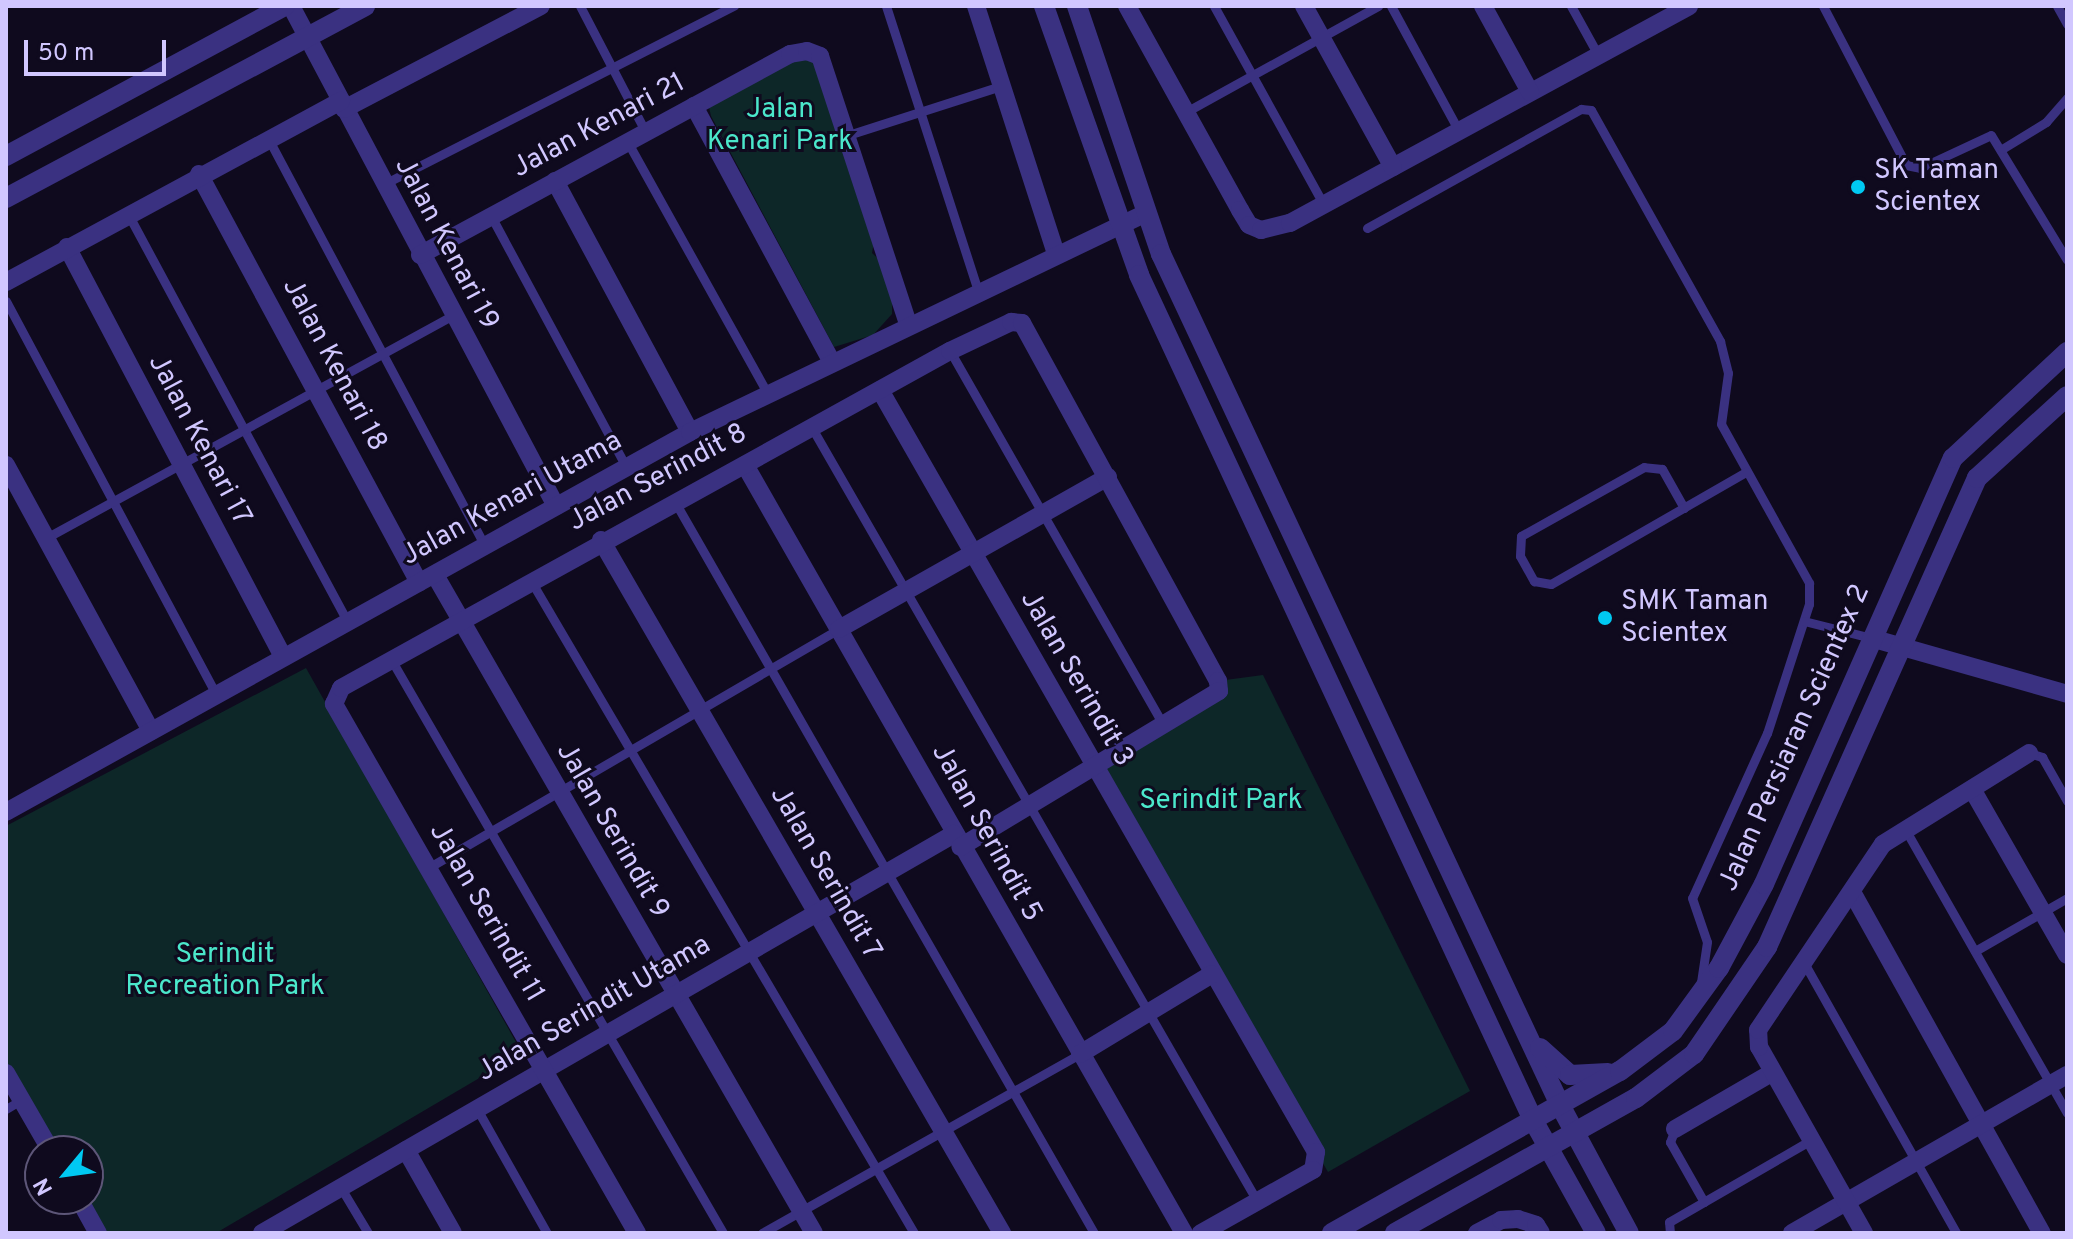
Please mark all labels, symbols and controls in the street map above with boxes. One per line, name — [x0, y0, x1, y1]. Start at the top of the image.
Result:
scale bar — [28, 24, 170, 74]
text: 50 m — [38, 39, 94, 69]
street label: Jalan Kenari 21 — [507, 66, 691, 186]
park label: Jalan Kenari Park — [707, 93, 853, 159]
street label: Jalan Kenari 19 — [386, 152, 506, 336]
place label: SK Taman Scientex — [1874, 154, 2000, 220]
marker: SK Taman Scientex — [1849, 178, 1867, 196]
street label: Jalan Kenari 18 — [274, 273, 394, 457]
street label: Jalan Kenari 17 — [140, 349, 258, 531]
street label: Jalan Serindit 8 — [563, 417, 753, 539]
street label: Jalan Kenari Utama — [396, 425, 628, 573]
street label: Jalan Persiaran Scientex 2 — [1712, 579, 1878, 897]
street label: Jalan Serindit 3 — [1012, 585, 1140, 773]
place label: SMK Taman Scientex — [1621, 585, 1770, 651]
marker: SMK Taman Scientex — [1596, 609, 1614, 627]
street label: Jalan Serindit 9 — [548, 737, 676, 925]
street label: Jalan Serindit 5 — [923, 738, 1049, 928]
street label: Jalan Serindit 7 — [762, 780, 888, 966]
park label: Serindit Park — [1139, 784, 1303, 818]
street label: Jalan Serindit 11 — [421, 817, 551, 1009]
street label: Jalan Serindit Utama — [471, 929, 717, 1089]
park label: Serindit Recreation Park — [125, 938, 325, 1004]
north arrow — [24, 1135, 104, 1215]
text: N — [29, 1172, 60, 1199]

